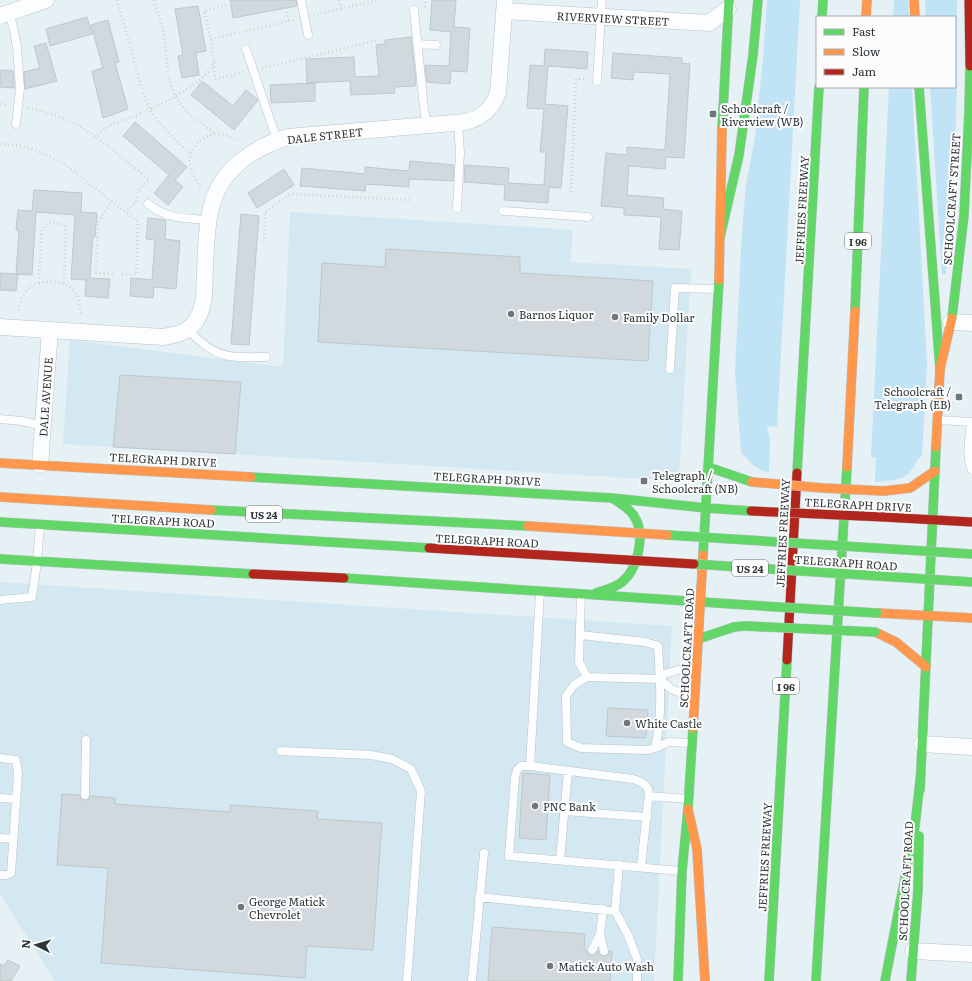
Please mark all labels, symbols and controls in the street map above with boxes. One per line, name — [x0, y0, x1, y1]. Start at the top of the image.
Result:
street label: RIVERVIEW STREET — [556, 7, 670, 29]
legend — [816, 16, 956, 88]
text: Fast — [852, 22, 876, 40]
text: Slow — [852, 42, 881, 60]
text: Jam — [852, 62, 877, 80]
place label: Schoolcraft / Riverview (WB) — [721, 100, 803, 129]
marker: Schoolcraft / Riverview (WB) — [708, 109, 718, 119]
street label: DALE STREET — [286, 123, 364, 147]
street label: SCHOOLCRAFT STREET — [938, 133, 964, 265]
street label: JEFFRIES FREEWAY — [790, 155, 812, 265]
road number: I 96 — [845, 233, 871, 249]
place label: Barnos Liquor — [519, 306, 594, 322]
marker: Barnos Liquor — [506, 309, 516, 319]
place label: Family Dollar — [623, 309, 695, 325]
marker: Family Dollar — [610, 312, 620, 322]
street label: DALE AVENUE — [34, 357, 56, 437]
place label: Schoolcraft / Telegraph (EB) — [874, 383, 951, 412]
marker: Schoolcraft / Telegraph (EB) — [954, 392, 964, 402]
street label: TELEGRAPH DRIVE — [109, 448, 217, 470]
street label: TELEGRAPH DRIVE — [433, 467, 541, 489]
place label: Telegraph / Schoolcraft (NB) — [652, 467, 738, 496]
marker: Telegraph / Schoolcraft (NB) — [639, 476, 649, 486]
street label: JEFFRIES FREEWAY — [771, 478, 793, 588]
street label: TELEGRAPH DRIVE — [804, 493, 912, 515]
road number: US 24 — [246, 506, 282, 522]
street label: TELEGRAPH ROAD — [111, 509, 215, 531]
street label: TELEGRAPH ROAD — [435, 529, 539, 551]
street label: TELEGRAPH ROAD — [794, 550, 898, 574]
road number: US 24 — [732, 560, 768, 576]
street label: SCHOOLCRAFT ROAD — [675, 588, 697, 708]
road number: I 96 — [773, 678, 799, 694]
place label: White Castle — [635, 715, 702, 731]
marker: White Castle — [622, 718, 632, 728]
place label: PNC Bank — [543, 798, 596, 814]
marker: PNC Bank — [530, 801, 540, 811]
street label: JEFFRIES FREEWAY — [753, 802, 775, 912]
street label: SCHOOLCRAFT ROAD — [894, 821, 916, 941]
place label: George Matick Chevrolet — [249, 893, 325, 922]
marker: George Matick Chevrolet — [236, 902, 246, 912]
north arrow — [16, 925, 56, 965]
text: N — [17, 939, 33, 949]
place label: Matick Auto Wash — [558, 958, 654, 974]
marker: Matick Auto Wash — [545, 961, 555, 971]

